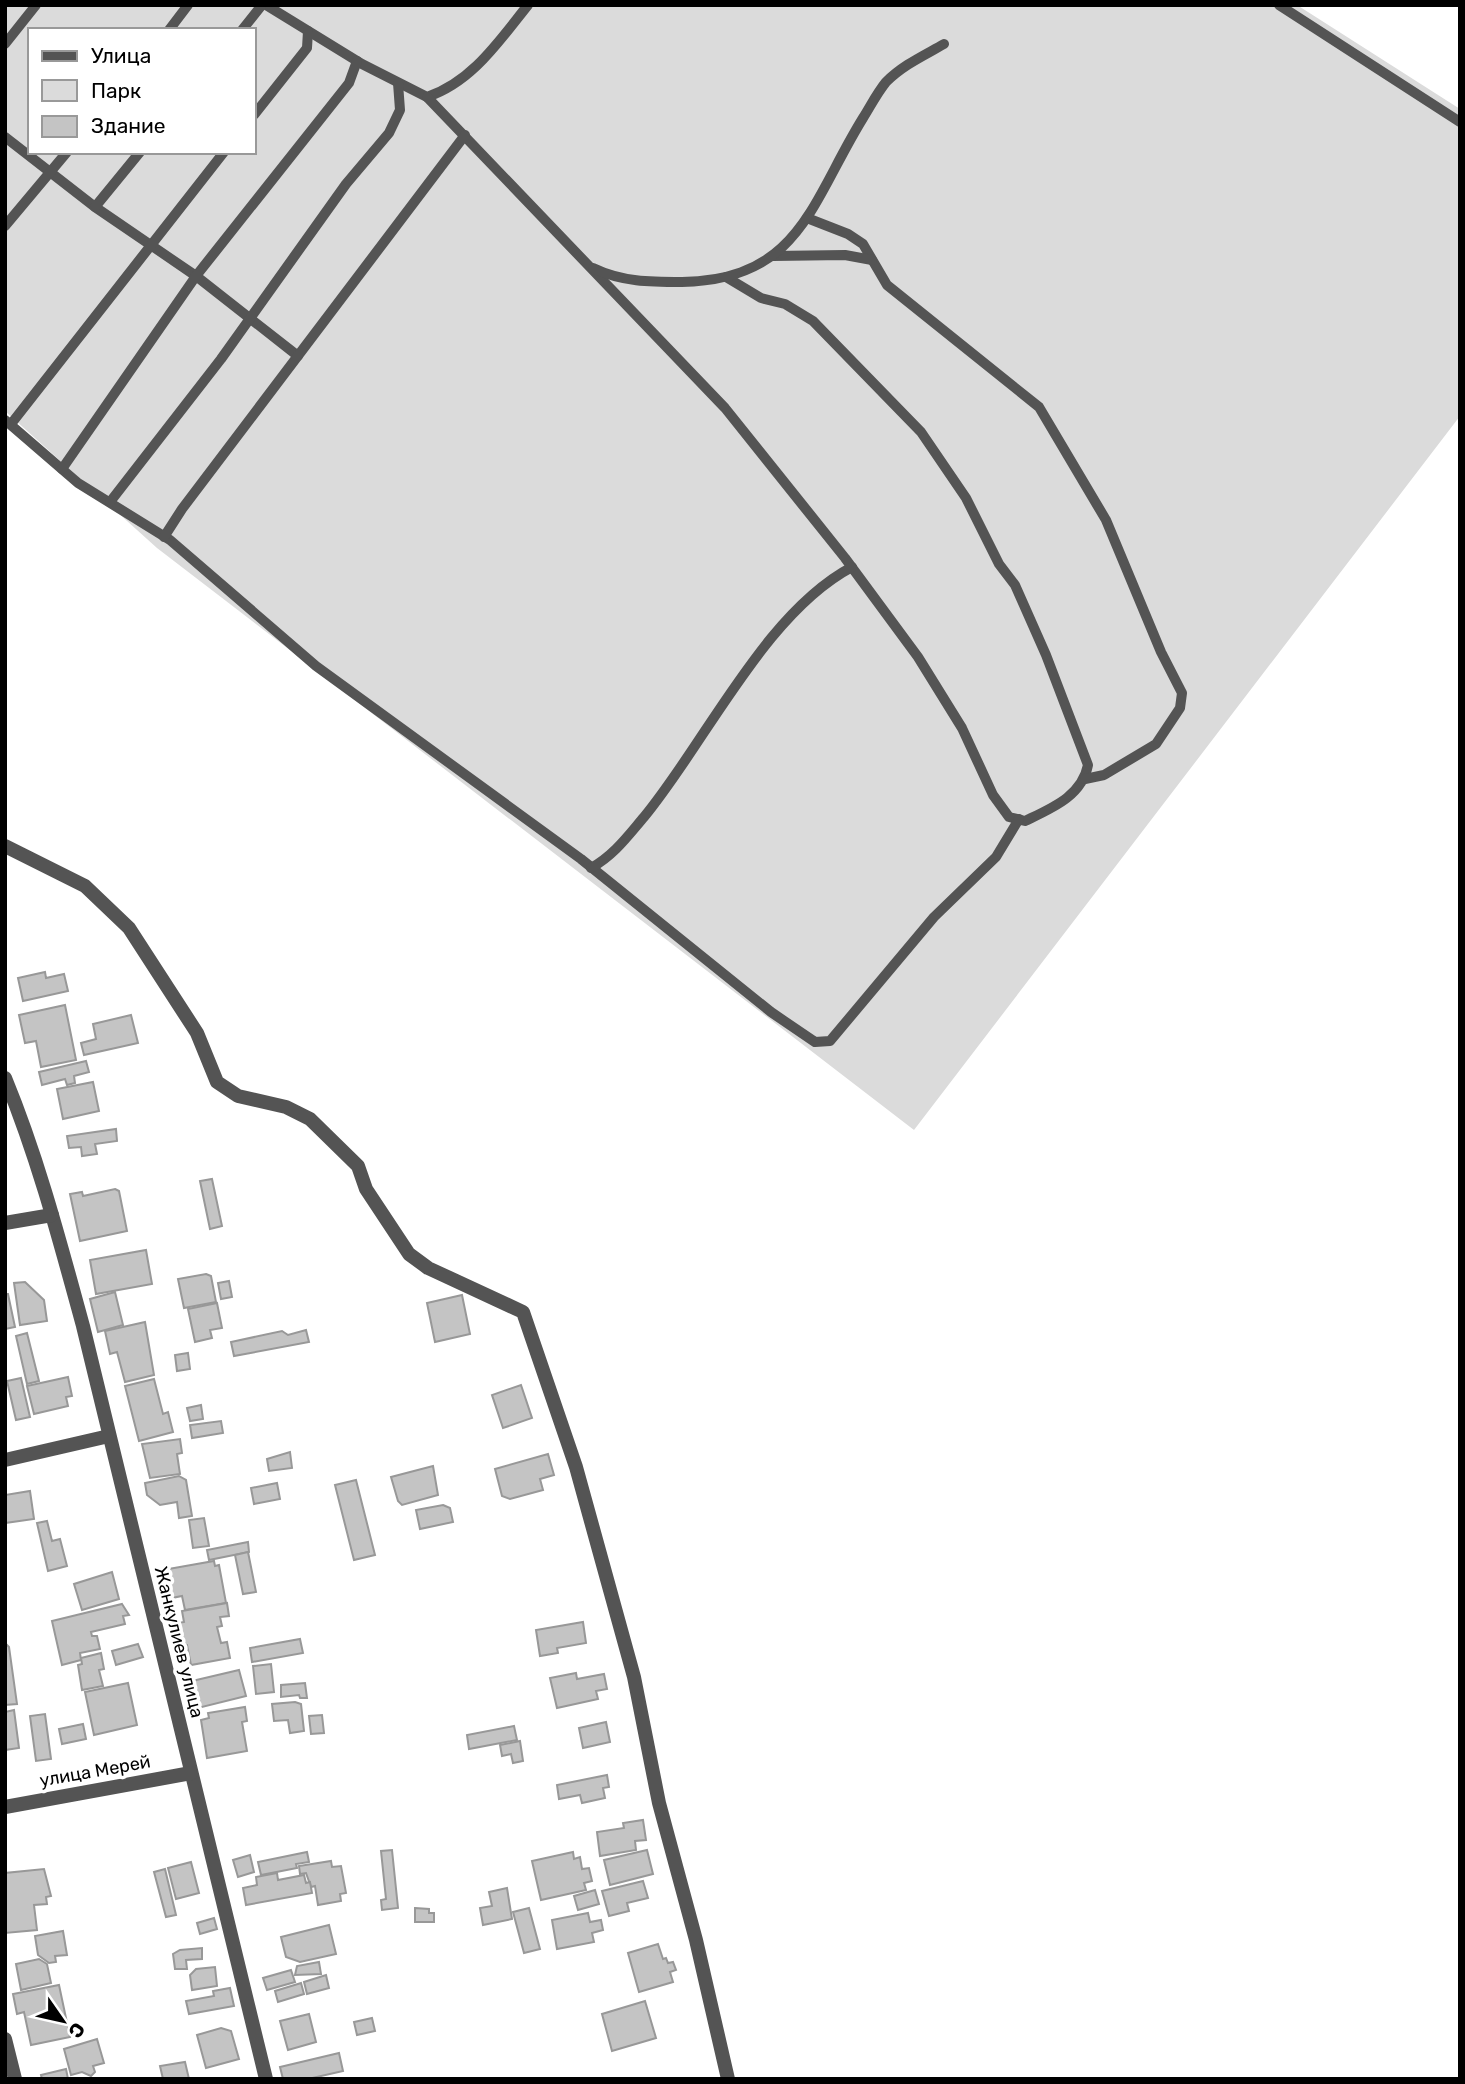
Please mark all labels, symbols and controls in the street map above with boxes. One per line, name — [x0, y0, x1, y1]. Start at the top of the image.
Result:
legend — [28, 28, 256, 154]
text: Улица — [91, 43, 151, 68]
text: Парк — [91, 78, 141, 103]
text: Здание — [91, 113, 166, 138]
street label: Жанкулиев улица — [150, 1564, 208, 1720]
street label: улица Мерей — [38, 1750, 152, 1792]
north arrow — [28, 1986, 98, 2056]
text: С — [63, 2018, 90, 2042]

